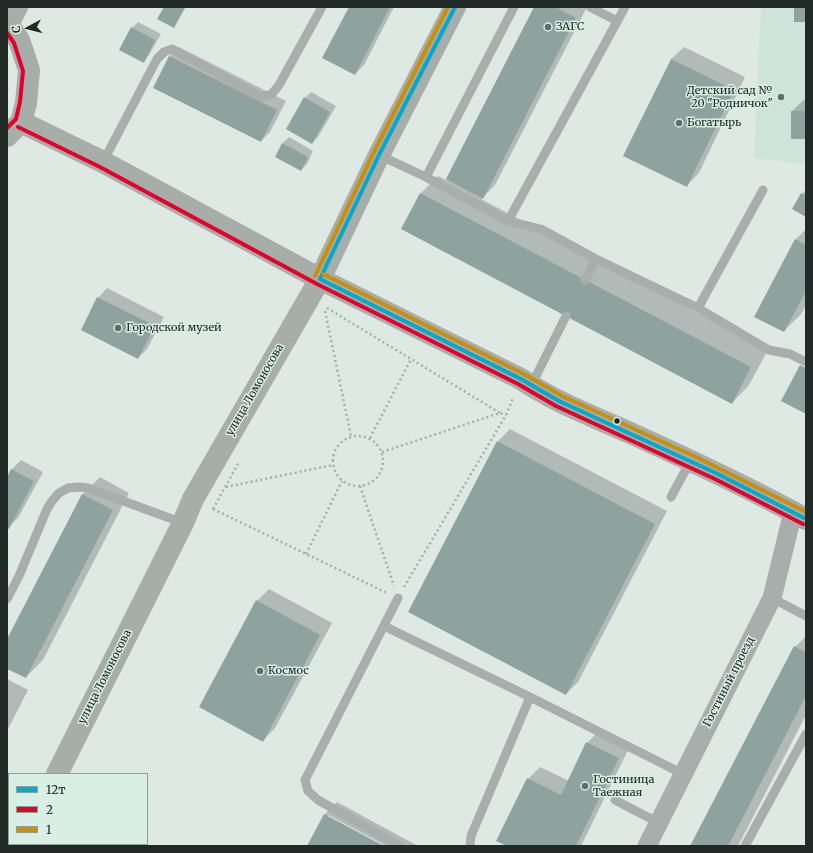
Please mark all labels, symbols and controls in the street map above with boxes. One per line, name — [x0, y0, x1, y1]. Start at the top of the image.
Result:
north arrow — [8, 8, 48, 48]
place label: ЗАГС — [556, 20, 584, 34]
marker: ЗАГС — [543, 22, 553, 32]
text: С — [9, 25, 23, 34]
place label: Детский сад № 20 "Родничок" — [687, 84, 773, 110]
marker: Детский сад № 20 "Родничок" — [776, 92, 786, 102]
place label: Богатырь — [687, 116, 741, 130]
marker: Богатырь — [674, 118, 684, 128]
place label: Городской музей — [126, 321, 222, 335]
marker: Городской музей — [113, 323, 123, 333]
street label: улица Ломоносова — [223, 342, 287, 438]
unlabelled marker — [612, 416, 622, 426]
street label: улица Ломоносова — [76, 628, 134, 726]
street label: Гостиный проезд — [701, 635, 757, 729]
place label: Космос — [268, 664, 309, 678]
marker: Космос — [255, 666, 265, 676]
legend — [8, 773, 148, 845]
place label: Гостиница Таежная — [593, 773, 654, 799]
marker: Гостиница Таежная — [580, 781, 590, 791]
text: 12т — [46, 782, 66, 797]
text: 2 — [46, 802, 53, 817]
text: 1 — [46, 822, 51, 837]

